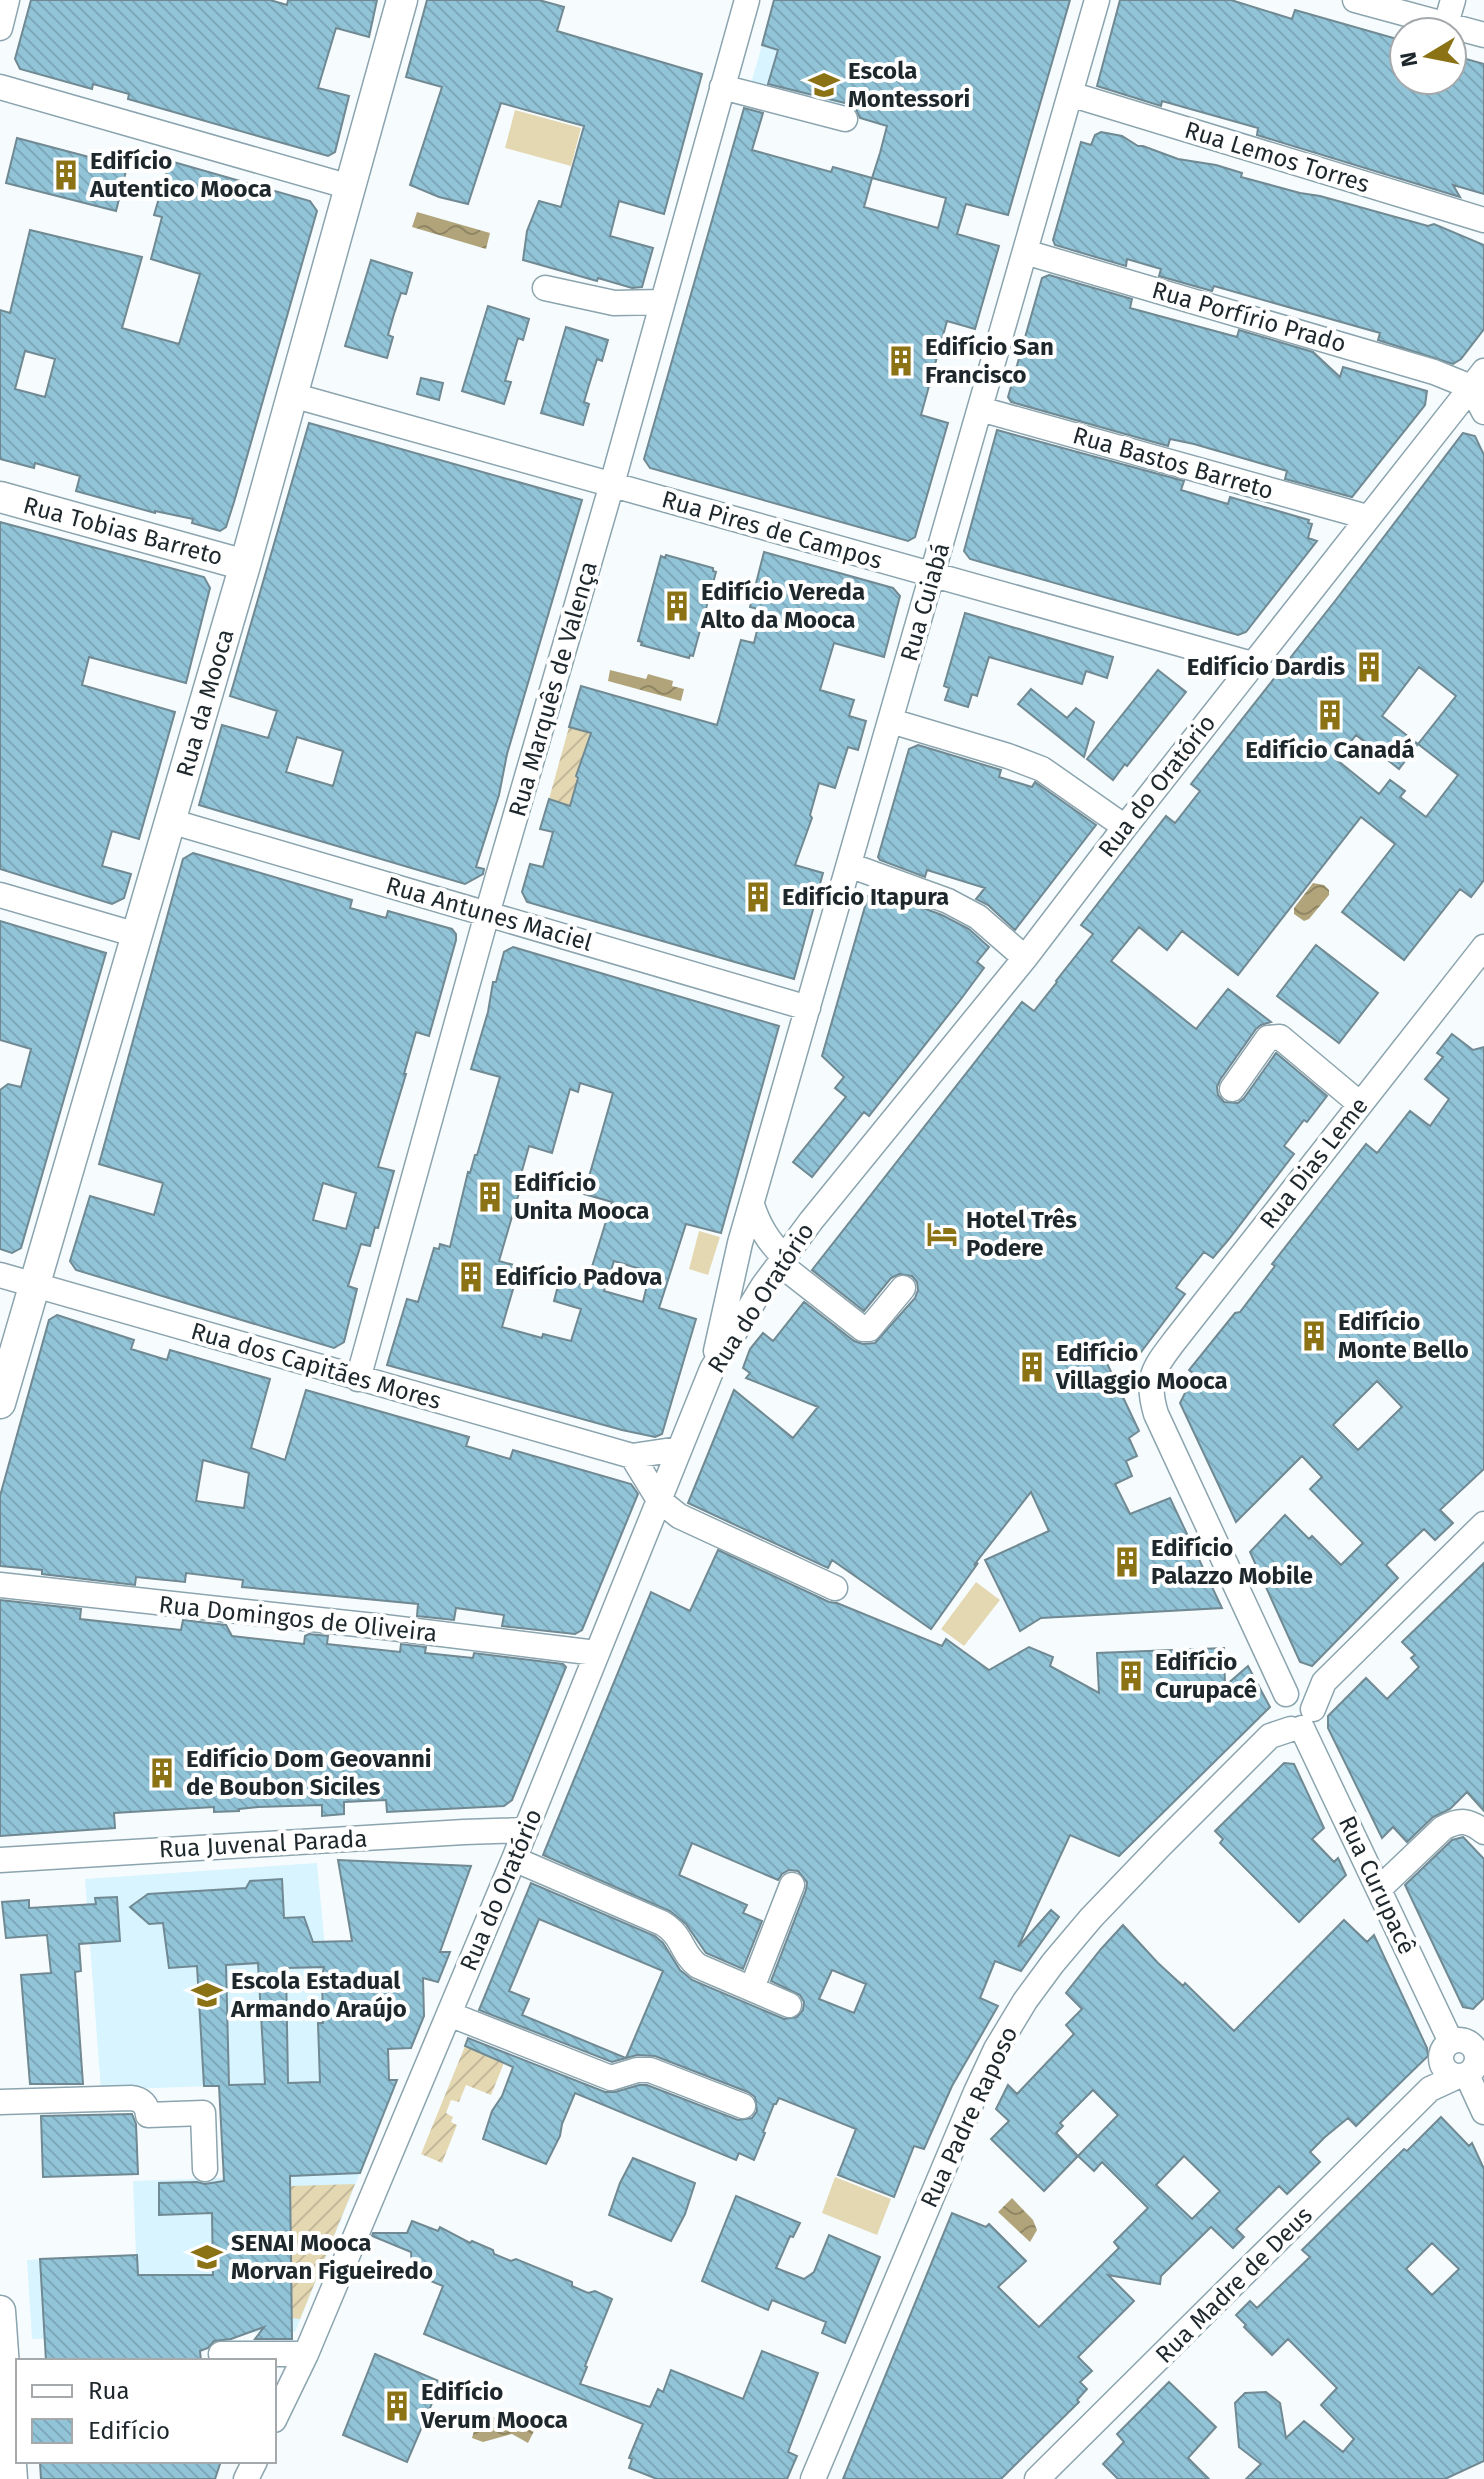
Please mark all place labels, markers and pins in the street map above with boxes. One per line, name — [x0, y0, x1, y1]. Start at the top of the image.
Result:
place label: Escola Montessori — [848, 57, 970, 113]
school or university icon: Escola Montessori — [807, 68, 841, 102]
place label: Edifício Autentico Mooca — [89, 147, 272, 203]
building icon: Edifício Autentico Mooca — [49, 158, 83, 192]
place label: Edifício San Francisco — [925, 333, 1054, 389]
building icon: Edifício San Francisco — [884, 344, 918, 378]
place label: Edifício Vereda Alto da Mooca — [700, 578, 865, 634]
building icon: Edifício Vereda Alto da Mooca — [660, 589, 694, 623]
building icon: Edifício Dardis — [1352, 650, 1386, 684]
place label: Edifício Dardis — [1187, 653, 1345, 681]
building icon: Edifício Canadá — [1313, 698, 1347, 732]
place label: Edifício Canadá — [1245, 736, 1415, 764]
building icon: Edifício Itapura — [741, 880, 775, 914]
place label: Edifício Itapura — [782, 883, 949, 911]
place label: Edifício Unita Mooca — [514, 1169, 649, 1225]
building icon: Edifício Unita Mooca — [473, 1180, 507, 1214]
place label: Hotel Três Podere — [966, 1206, 1077, 1262]
hotel icon: Hotel Três Podere — [925, 1217, 959, 1251]
building icon: Edifício Padova — [454, 1260, 488, 1294]
place label: Edifício Padova — [495, 1263, 663, 1291]
place label: Edifício Monte Bello — [1338, 1308, 1469, 1364]
building icon: Edifício Monte Bello — [1297, 1319, 1331, 1353]
place label: Edifício Villaggio Mooca — [1055, 1339, 1228, 1395]
building icon: Edifício Villaggio Mooca — [1015, 1350, 1049, 1384]
place label: Edifício Palazzo Mobile — [1151, 1534, 1313, 1590]
building icon: Edifício Palazzo Mobile — [1110, 1545, 1144, 1579]
place label: Edifício Curupacê — [1155, 1648, 1257, 1704]
building icon: Edifício Curupacê — [1114, 1659, 1148, 1693]
place label: Edifício Dom Geovanni de Boubon Siciles — [186, 1745, 432, 1801]
building icon: Edifício Dom Geovanni de Boubon Siciles — [145, 1756, 179, 1790]
place label: Escola Estadual Armando Araújo — [230, 1967, 407, 2023]
school or university icon: Escola Estadual Armando Araújo — [190, 1978, 224, 2012]
place label: SENAI Mooca Morvan Figueiredo — [231, 2229, 433, 2285]
school or university icon: SENAI Mooca Morvan Figueiredo — [190, 2240, 224, 2274]
place label: Edifício Verum Mooca — [420, 2378, 568, 2434]
building icon: Edifício Verum Mooca — [380, 2389, 414, 2423]

